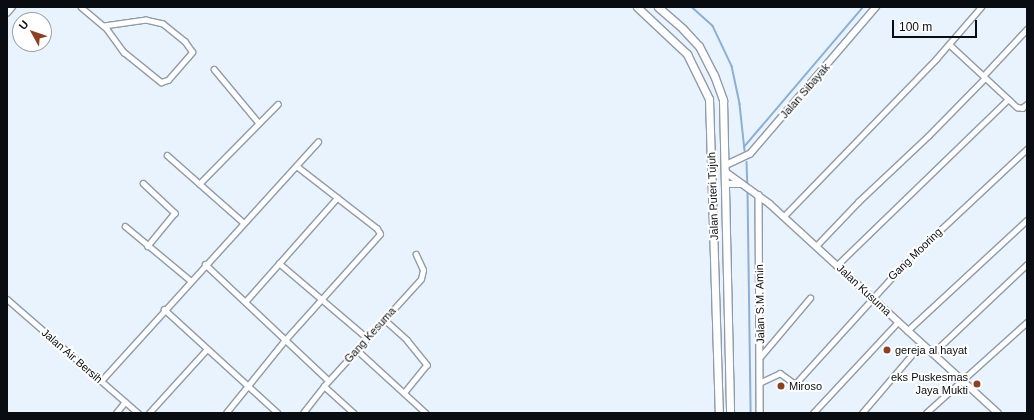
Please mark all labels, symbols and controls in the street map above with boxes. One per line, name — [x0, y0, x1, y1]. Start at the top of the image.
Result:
north arrow — [12, 12, 52, 52]
scale bar — [894, 12, 979, 38]
text: U — [16, 18, 31, 32]
text: 100 m — [899, 20, 932, 34]
street label: Jalan Sibayak — [778, 61, 832, 121]
street label: Jalan Puteri Tujuh — [705, 152, 721, 240]
street label: Gang Mooring — [885, 225, 945, 283]
street label: Jalan Kusuma — [834, 261, 894, 319]
street label: Jalan S.M. Amin — [753, 264, 767, 344]
street label: Gang Kesuma — [342, 304, 398, 366]
street label: Jalan Air Bersih — [39, 326, 105, 386]
place label: gereja al hayat — [895, 343, 967, 357]
marker: gereja al hayat — [882, 345, 892, 355]
place label: eks Puskesmas Jaya Mukti — [891, 371, 968, 397]
marker: eks Puskesmas Jaya Mukti — [971, 378, 983, 390]
place label: Miroso — [789, 379, 822, 393]
marker: Miroso — [776, 381, 786, 391]

